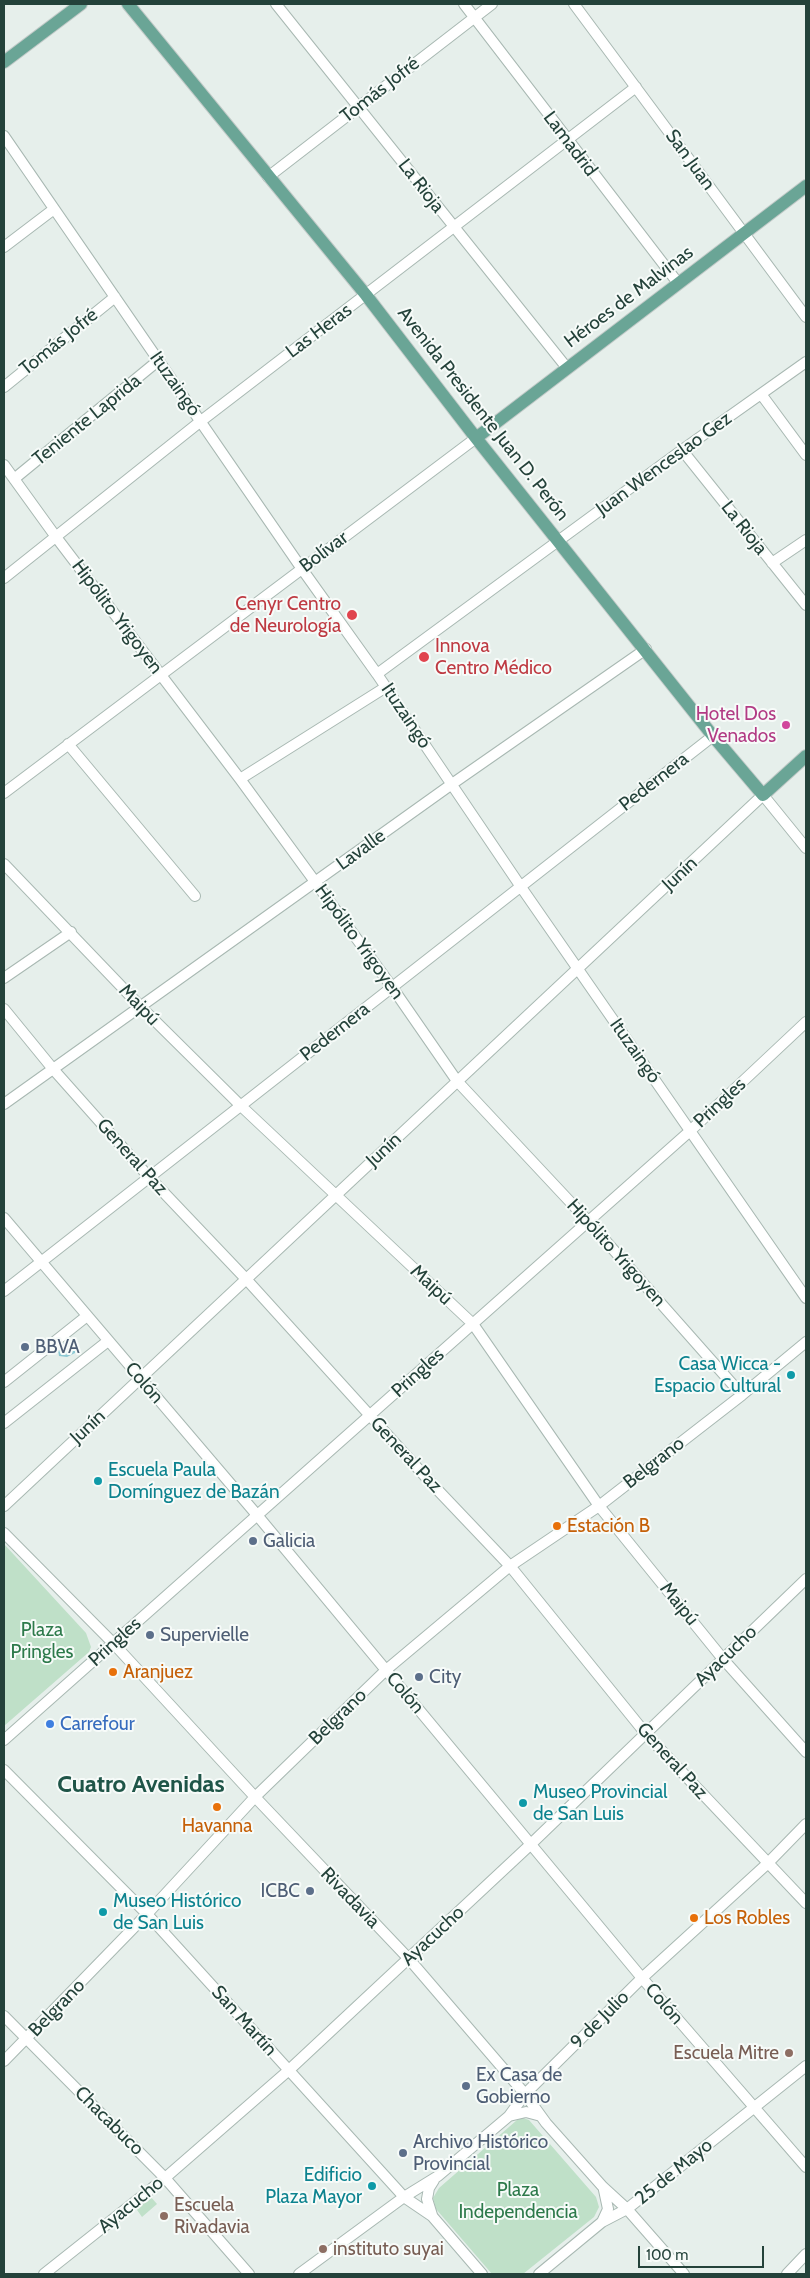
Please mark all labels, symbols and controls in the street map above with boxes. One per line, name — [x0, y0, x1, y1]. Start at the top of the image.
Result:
street label: Tomás Jofré — [336, 52, 424, 128]
street label: Lamadrid — [538, 107, 602, 181]
street label: San Juan — [660, 125, 720, 195]
street label: La Rioja — [393, 155, 449, 217]
street label: Héroes de Malvinas — [560, 241, 698, 353]
street label: Las Heras — [282, 299, 356, 363]
street label: Avenida Presidente Juan D. Perón — [392, 302, 574, 526]
street label: Tomás Jofré — [15, 304, 103, 380]
street label: Ituzaingó — [145, 347, 205, 421]
street label: Teniente Laprida — [28, 369, 146, 471]
street label: Juan Wenceslao Gez — [592, 407, 736, 521]
street label: La Rioja — [716, 497, 772, 559]
street label: Bolívar — [295, 526, 353, 578]
street label: Hipólito Yrigoyen — [67, 556, 167, 678]
place label: Cenyr Centro de Neurología — [230, 593, 341, 637]
marker: Cenyr Centro de Neurología — [345, 608, 359, 622]
place label: Innova Centro Médico — [435, 635, 552, 679]
marker: Innova Centro Médico — [417, 650, 431, 664]
street label: Ituzaingó — [376, 679, 436, 753]
place label: Hotel Dos Venados — [696, 703, 776, 747]
marker: Hotel Dos Venados — [780, 719, 792, 731]
street label: Pedernera — [615, 748, 693, 816]
street label: Lavalle — [332, 825, 390, 875]
street label: Junín — [658, 852, 702, 896]
street label: Hipólito Yrigoyen — [310, 880, 408, 1004]
street label: Maipú — [114, 979, 164, 1031]
street label: Pedernera — [296, 998, 374, 1066]
street label: Ituzaingó — [605, 1014, 665, 1088]
street label: Pringles — [689, 1073, 751, 1133]
street label: General Paz — [92, 1114, 172, 1200]
street label: Junín — [362, 1128, 406, 1172]
street label: Hipólito Yrigoyen — [562, 1195, 670, 1311]
street label: Maipú — [405, 1260, 457, 1310]
place label: BBVA — [35, 1336, 80, 1358]
marker: BBVA — [19, 1341, 31, 1353]
street label: Pringles — [387, 1344, 449, 1402]
place label: Casa Wicca - Espacio Cultural — [654, 1353, 781, 1397]
street label: Colón — [120, 1358, 168, 1408]
marker: Casa Wicca - Espacio Cultural — [785, 1369, 797, 1381]
street label: Junín — [66, 1405, 110, 1449]
street label: General Paz — [365, 1412, 447, 1498]
street label: Belgrano — [619, 1432, 689, 1494]
place label: Escuela Paula Domínguez de Bazán — [108, 1459, 280, 1503]
marker: Escuela Paula Domínguez de Bazán — [92, 1475, 104, 1487]
place label: Estación B — [567, 1515, 650, 1537]
marker: Estación B — [551, 1520, 563, 1532]
place label: Galicia — [263, 1530, 315, 1552]
marker: Galicia — [247, 1535, 259, 1547]
street label: Maipú — [655, 1578, 703, 1630]
street label: Pringles — [84, 1613, 146, 1671]
park label: Plaza Pringles — [11, 1619, 73, 1663]
street label: Ayacucho — [690, 1621, 762, 1691]
place label: Supervielle — [160, 1624, 249, 1646]
marker: Supervielle — [144, 1629, 156, 1641]
place label: Aranjuez — [123, 1661, 193, 1683]
marker: Aranjuez — [107, 1666, 119, 1678]
place label: City — [429, 1666, 461, 1688]
street label: Colón — [381, 1668, 429, 1718]
marker: City — [413, 1671, 425, 1683]
street label: Belgrano — [305, 1684, 371, 1750]
place label: Carrefour — [60, 1713, 135, 1735]
marker: Carrefour — [44, 1718, 56, 1730]
street label: General Paz — [632, 1718, 712, 1804]
district label: Cuatro Avenidas — [57, 1771, 225, 1799]
place label: Museo Provincial de San Luis — [533, 1781, 667, 1825]
marker: Museo Provincial de San Luis — [517, 1797, 529, 1809]
marker: Havanna — [211, 1801, 223, 1813]
place label: Havanna — [182, 1815, 252, 1837]
street label: Rivadavia — [316, 1863, 384, 1933]
place label: ICBC — [260, 1880, 300, 1902]
marker: ICBC — [304, 1885, 316, 1897]
place label: Museo Histórico de San Luis — [113, 1890, 241, 1934]
street label: Ayacucho — [397, 1901, 469, 1971]
marker: Museo Histórico de San Luis — [97, 1906, 109, 1918]
place label: Los Robles — [704, 1907, 790, 1929]
marker: Los Robles — [688, 1912, 700, 1924]
street label: Belgrano — [24, 1975, 90, 2041]
street label: Colón — [640, 1979, 688, 2029]
street label: San Martín — [207, 1981, 281, 2061]
street label: 9 de Julio — [566, 1986, 634, 2054]
place label: Escuela Mitre — [673, 2042, 779, 2064]
marker: Escuela Mitre — [783, 2047, 795, 2059]
place label: Ex Casa de Gobierno — [476, 2064, 562, 2108]
marker: Ex Casa de Gobierno — [460, 2080, 472, 2092]
street label: Chacabuco — [70, 2082, 148, 2160]
place label: Archivo Histórico Provincial — [413, 2131, 548, 2175]
street label: 25 de Mayo — [631, 2134, 717, 2210]
marker: Archivo Histórico Provincial — [397, 2147, 409, 2159]
place label: Edificio Plaza Mayor — [265, 2164, 362, 2208]
street label: Ayacucho — [94, 2172, 168, 2238]
park label: Plaza Independencia — [458, 2179, 578, 2223]
marker: Edificio Plaza Mayor — [366, 2180, 378, 2192]
place label: Escuela Rivadavia — [174, 2194, 250, 2238]
marker: Escuela Rivadavia — [158, 2210, 170, 2222]
scale bar — [640, 2236, 766, 2268]
place label: instituto suyai — [333, 2238, 444, 2260]
marker: instituto suyai — [317, 2243, 329, 2255]
text: 100 m — [646, 2246, 688, 2264]

